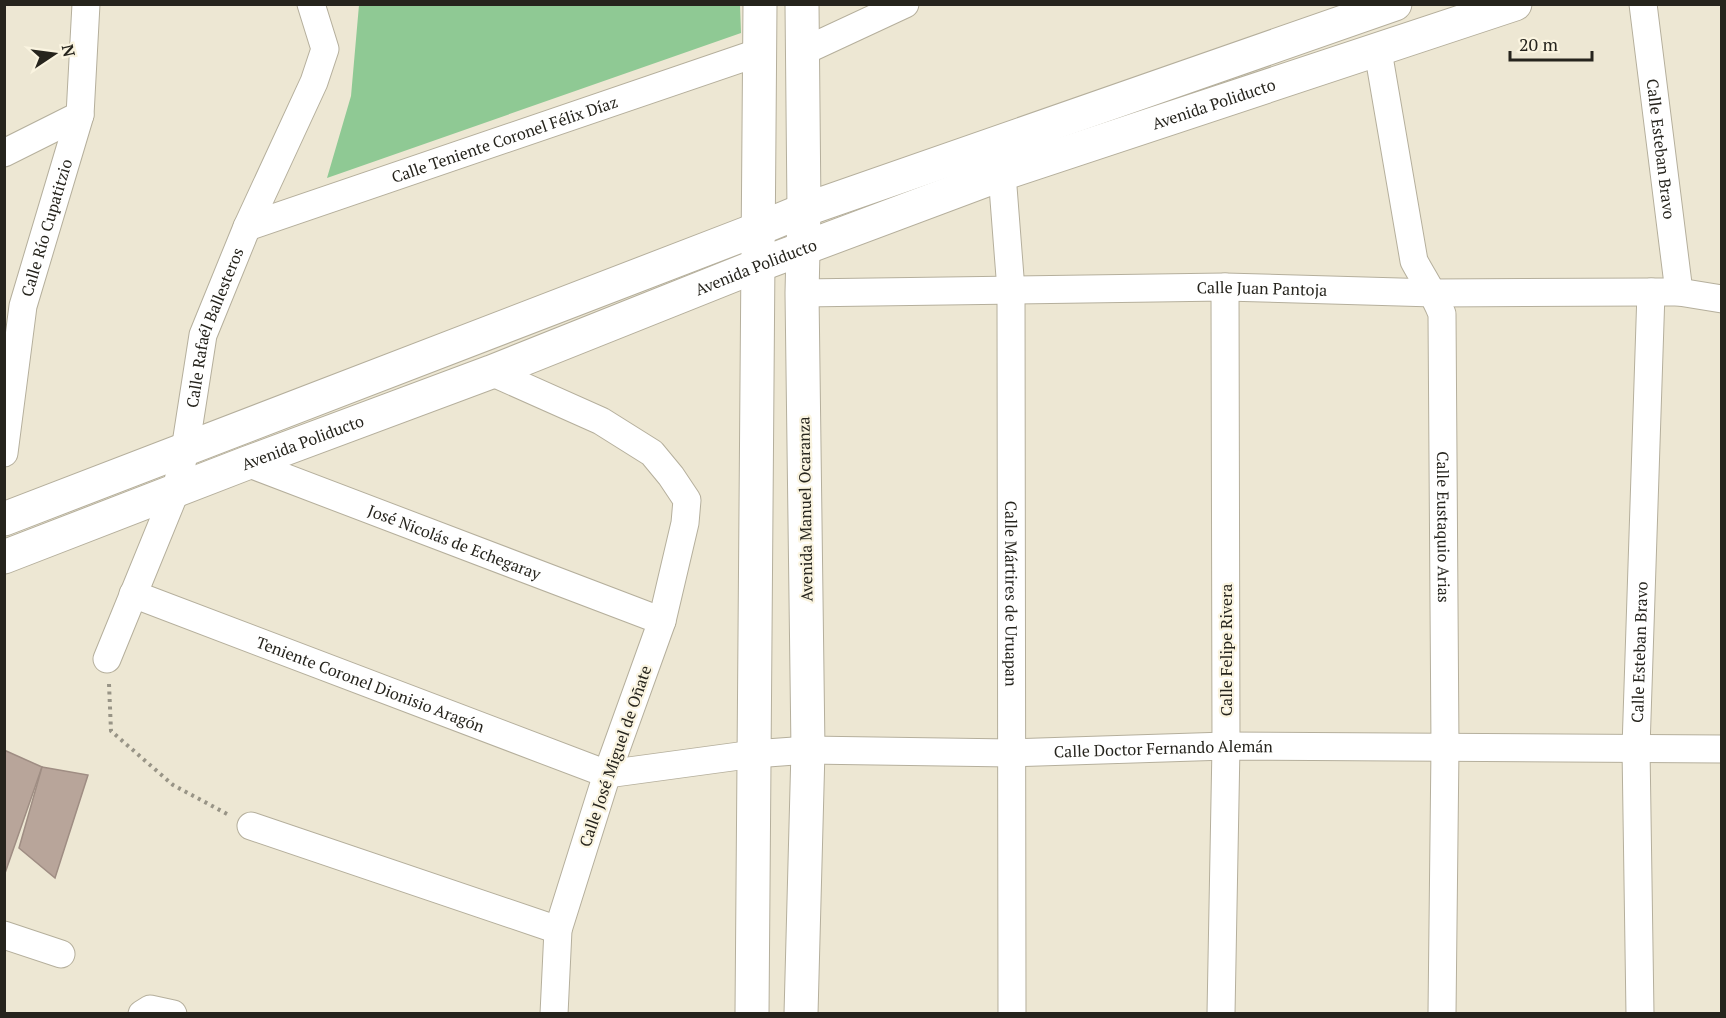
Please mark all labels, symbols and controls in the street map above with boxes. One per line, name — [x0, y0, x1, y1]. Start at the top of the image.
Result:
north arrow — [24, 24, 84, 84]
scale bar — [1510, 24, 1592, 62]
text: 20 m — [1519, 32, 1559, 56]
text: N — [57, 42, 81, 59]
street label: Avenida Poliducto — [1149, 73, 1278, 135]
street label: Calle Esteban Bravo — [1641, 77, 1681, 220]
street label: Calle Teniente Coronel Félix Díaz — [388, 90, 620, 188]
street label: Calle Río Cupatitzio — [15, 156, 77, 299]
street label: Avenida Poliducto — [692, 233, 820, 300]
street label: Calle Rafaél Ballesteros — [181, 244, 249, 409]
street label: Calle Juan Pantoja — [1196, 276, 1328, 301]
street label: Avenida Poliducto — [238, 409, 367, 475]
street label: Avenida Manuel Ocaranza — [792, 416, 818, 602]
street label: Calle Eustaquio Arias — [1432, 451, 1455, 603]
street label: José Nicolás de Echegaray — [365, 499, 545, 585]
street label: Calle Mártires de Uruapan — [1000, 501, 1023, 687]
street label: Calle Esteban Bravo — [1626, 581, 1652, 723]
street label: Calle Felipe Rivera — [1215, 584, 1237, 716]
street label: Teniente Coronel Dionisio Aragón — [253, 631, 488, 738]
street label: Calle José Miguel de Oñate — [574, 662, 656, 850]
street label: Calle Doctor Fernando Alemán — [1053, 735, 1273, 763]

